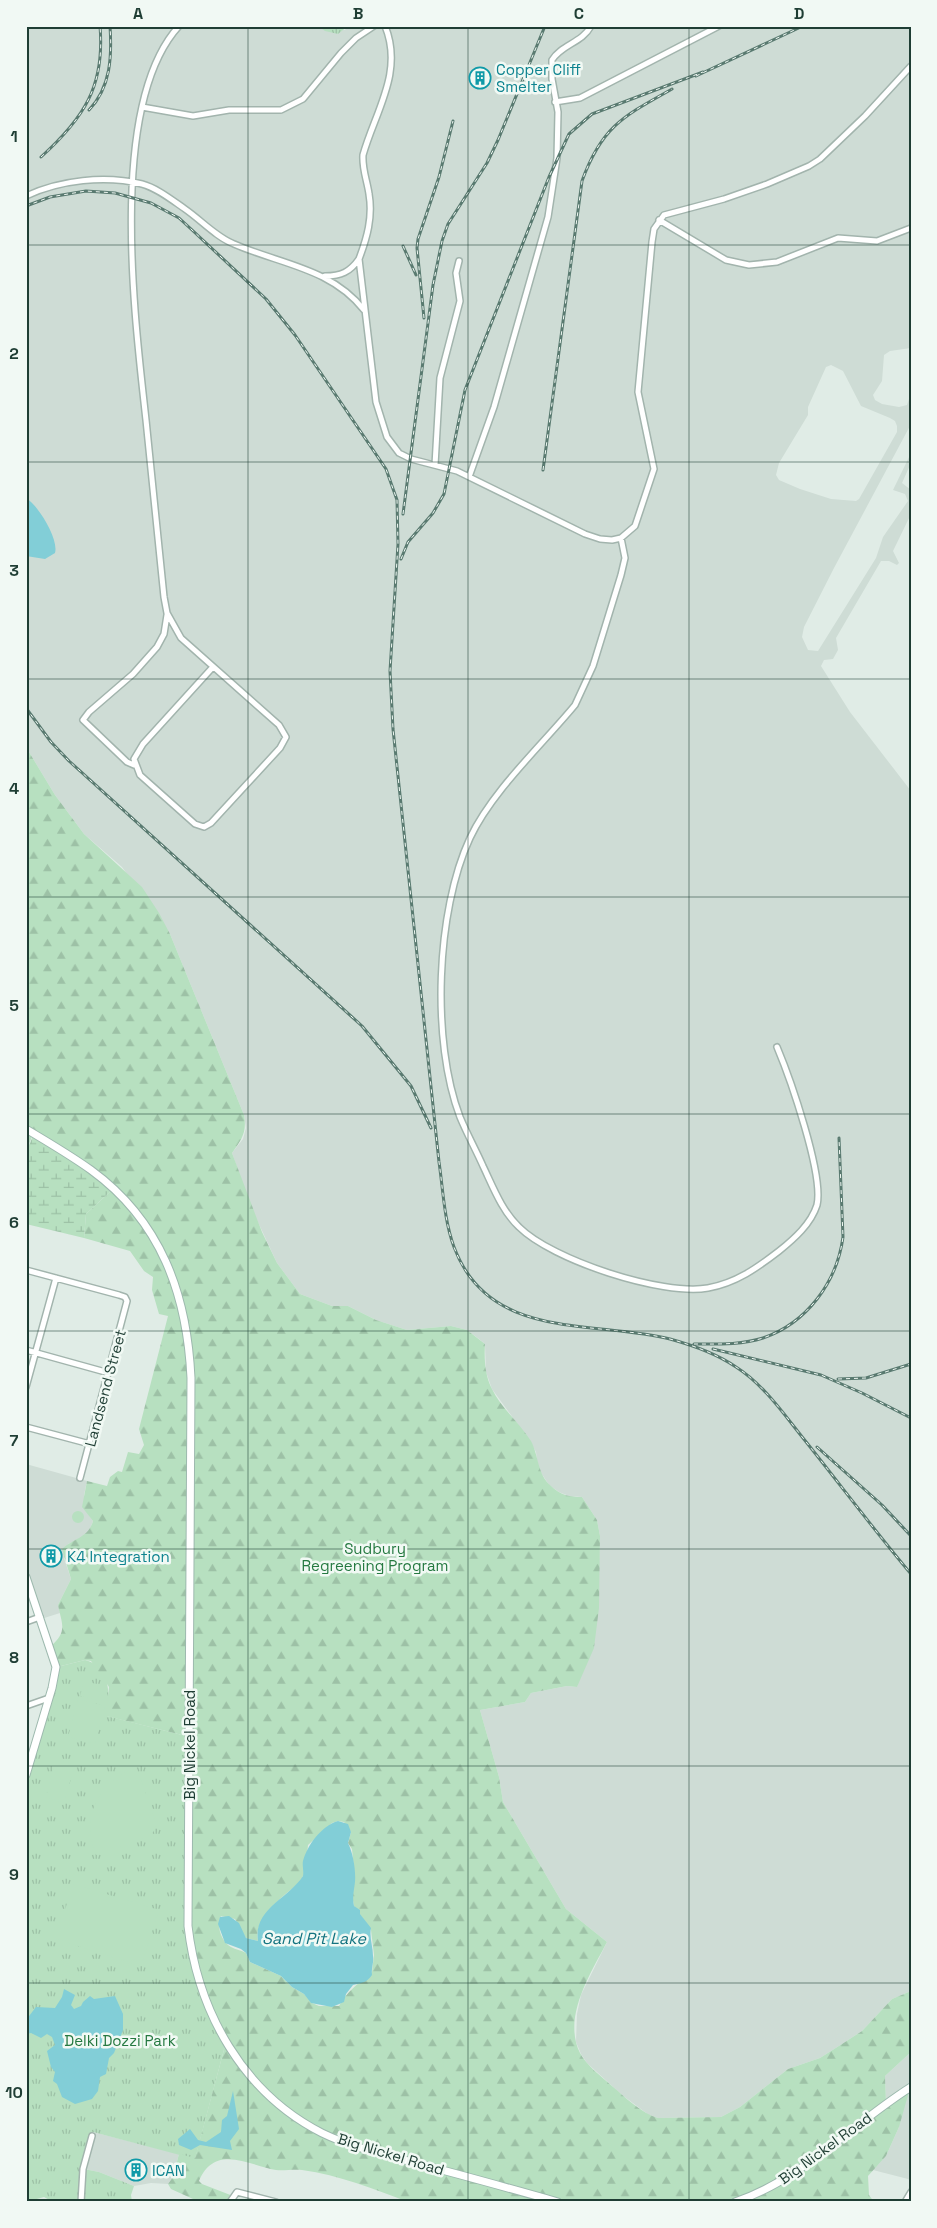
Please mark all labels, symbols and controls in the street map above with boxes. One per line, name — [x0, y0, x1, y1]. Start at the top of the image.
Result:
text: A — [133, 3, 143, 24]
text: B — [353, 3, 363, 24]
text: C — [574, 3, 584, 24]
text: D — [794, 3, 804, 24]
place label: Copper Cliff Smelter — [496, 60, 582, 96]
building icon: Copper Cliff Smelter — [468, 66, 492, 90]
text: 1 — [10, 126, 18, 147]
text: 2 — [9, 343, 19, 364]
text: 3 — [9, 560, 19, 581]
text: 4 — [9, 778, 19, 799]
text: 5 — [9, 995, 19, 1016]
text: 6 — [9, 1212, 19, 1233]
street label: Landsend Street — [80, 1327, 130, 1449]
text: 7 — [10, 1430, 19, 1451]
park label: Sudbury Regreening Program — [302, 1539, 448, 1575]
building icon: K4 Integration — [39, 1544, 63, 1568]
place label: K4 Integration — [67, 1547, 170, 1566]
text: 8 — [9, 1647, 19, 1668]
street label: Big Nickel Road — [180, 1690, 199, 1800]
text: 9 — [9, 1864, 19, 1885]
water label: Sand Pit Lake — [262, 1928, 366, 1949]
park label: Delki Dozzi Park — [64, 2031, 176, 2050]
text: 10 — [5, 2082, 23, 2103]
street label: Big Nickel Road — [775, 2108, 875, 2188]
street label: Big Nickel Road — [335, 2129, 447, 2179]
building icon: ICAN — [124, 2158, 148, 2182]
place label: ICAN — [152, 2161, 185, 2180]

